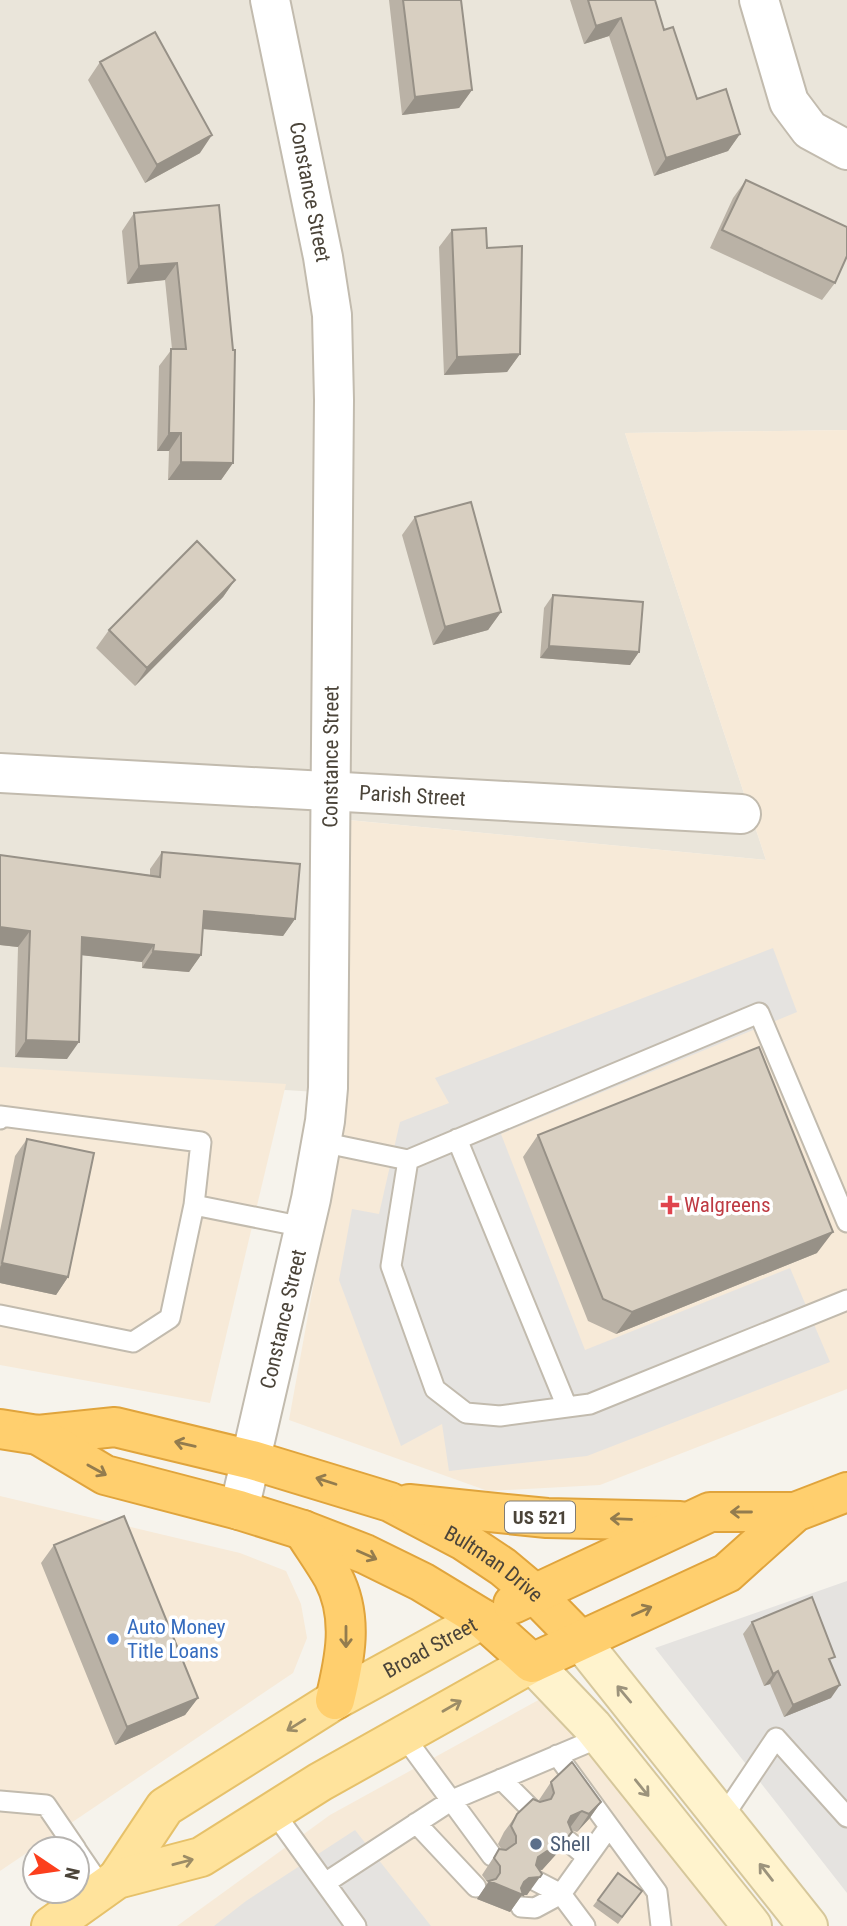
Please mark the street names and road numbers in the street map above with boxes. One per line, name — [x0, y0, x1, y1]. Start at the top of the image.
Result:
street label: Constance Street — [285, 120, 335, 264]
street label: Constance Street — [318, 685, 344, 828]
street label: Parish Street — [358, 781, 466, 811]
street label: Constance Street — [255, 1247, 311, 1391]
road number: US 521 — [505, 1502, 575, 1532]
street label: Bultman Drive — [440, 1521, 548, 1607]
street label: Broad Street — [379, 1613, 481, 1683]

